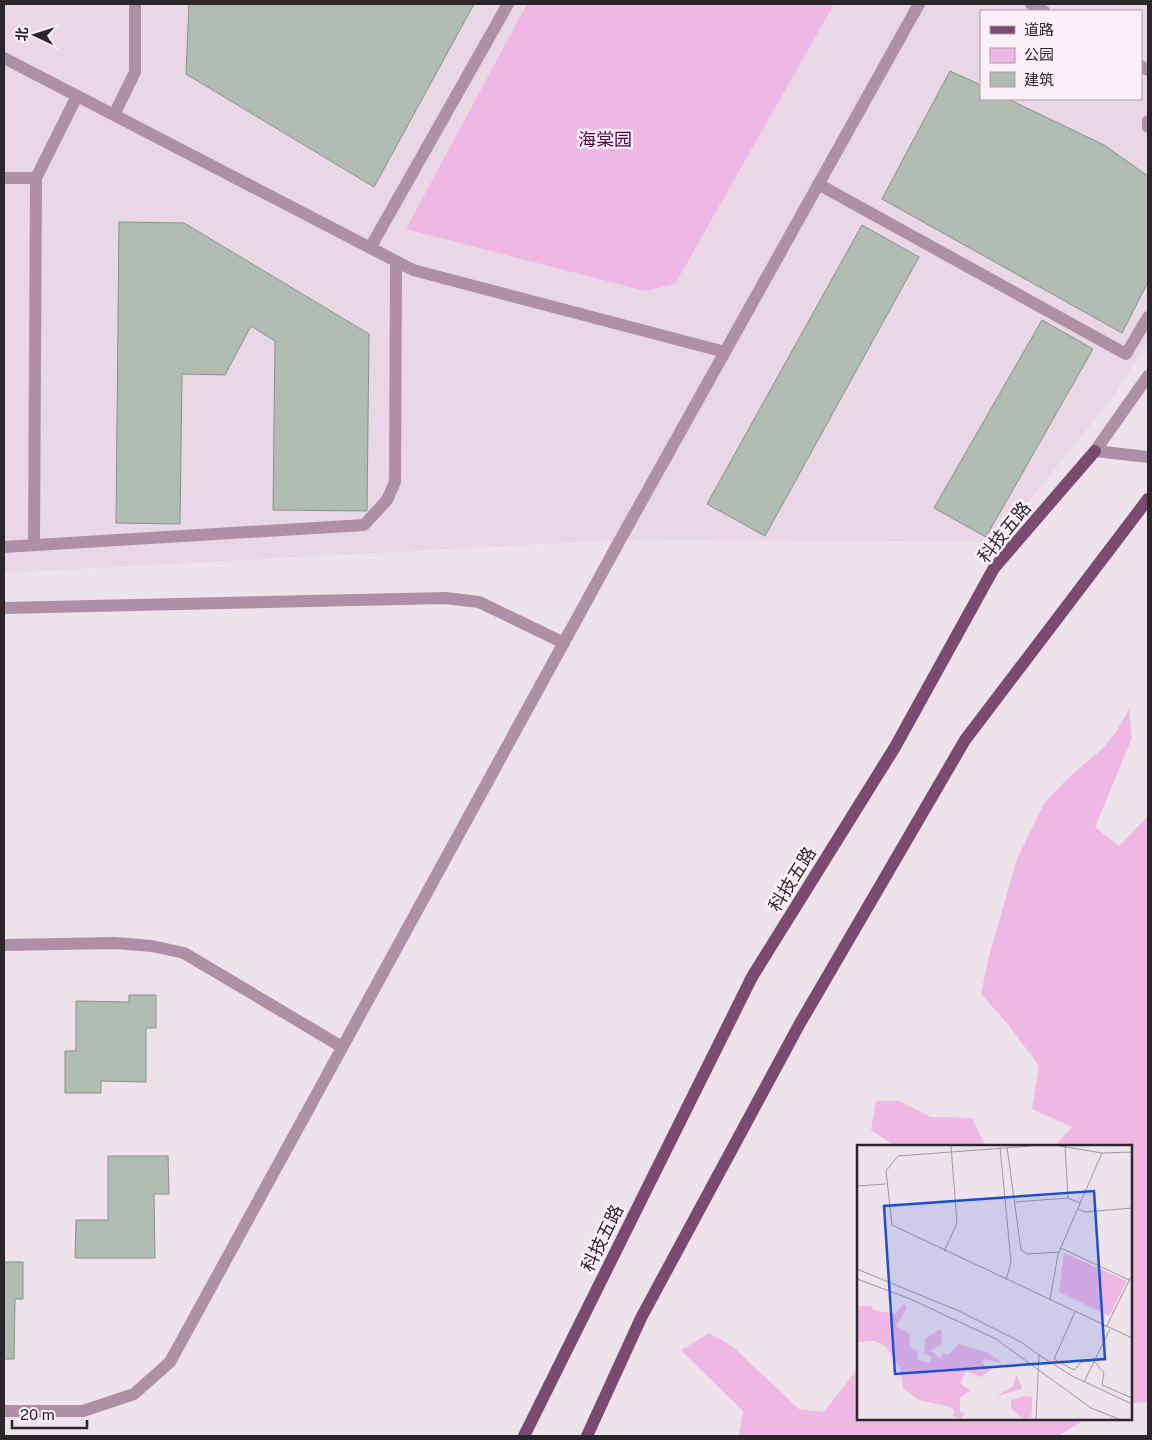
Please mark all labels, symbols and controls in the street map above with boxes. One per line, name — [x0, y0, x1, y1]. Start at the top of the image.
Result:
north arrow — [10, 10, 60, 60]
legend — [980, 10, 1142, 100]
text: 道路 — [1024, 21, 1054, 38]
text: 北 — [14, 27, 31, 42]
text: 公园 — [1024, 46, 1054, 63]
text: 建筑 — [1024, 71, 1054, 88]
park label: 海棠园 — [578, 129, 632, 150]
street label: 科技五路 — [973, 497, 1035, 567]
street label: 科技五路 — [764, 843, 820, 915]
inset map — [857, 1145, 1132, 1420]
street label: 科技五路 — [577, 1201, 627, 1275]
scale bar — [12, 1398, 88, 1430]
text: 20 m — [20, 1406, 55, 1423]

